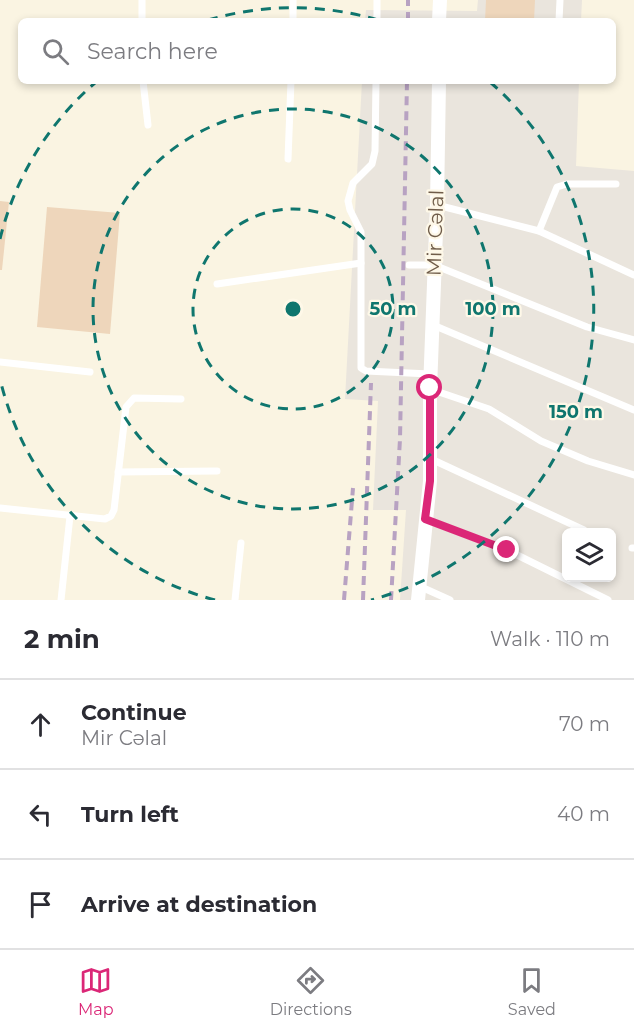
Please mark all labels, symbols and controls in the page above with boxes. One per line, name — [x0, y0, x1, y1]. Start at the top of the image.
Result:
search box — [18, 18, 616, 84]
icon: search — [39, 35, 72, 68]
text: Search here — [87, 38, 218, 65]
street label: Mir Cəlal — [422, 190, 448, 276]
text: 50 m — [370, 298, 416, 320]
text: 100 m — [465, 298, 521, 320]
centre of rings — [283, 299, 303, 319]
route start — [416, 374, 442, 400]
text: 150 m — [549, 401, 603, 423]
map controls — [562, 528, 616, 582]
button: layers — [562, 528, 616, 582]
route end — [493, 536, 519, 562]
text: 2 min — [24, 623, 100, 655]
text: Walk · 110 m — [490, 627, 610, 651]
text: Continue — [81, 699, 187, 726]
icon: ahead — [24, 708, 57, 741]
text: 70 m — [559, 712, 610, 736]
text: Mir Cəlal — [81, 726, 167, 750]
icon: left — [24, 798, 57, 831]
text: Turn left — [81, 801, 179, 828]
text: 40 m — [557, 802, 610, 826]
icon: arrive — [24, 888, 57, 921]
text: Arrive at destination — [81, 891, 317, 918]
tab: Map — [78, 964, 114, 1019]
tab: Directions — [270, 964, 352, 1019]
tab: Saved — [508, 964, 556, 1019]

